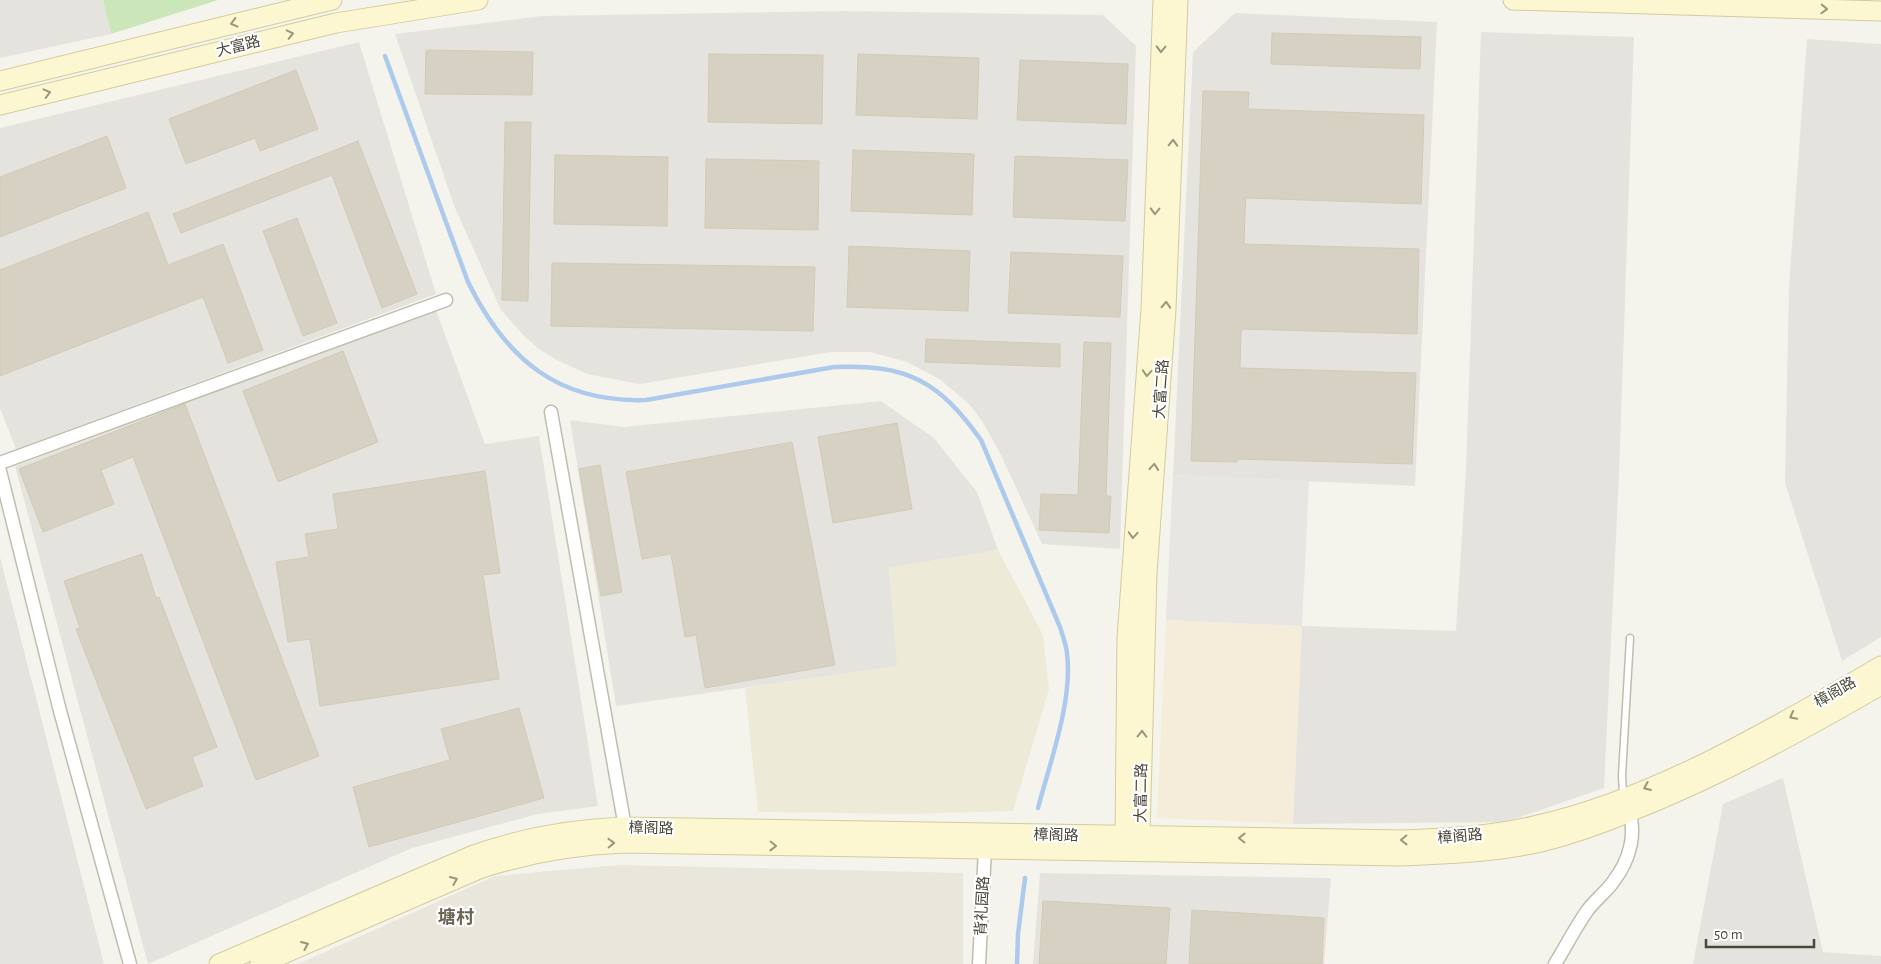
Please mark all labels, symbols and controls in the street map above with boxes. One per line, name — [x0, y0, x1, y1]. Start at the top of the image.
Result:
one-way arrow — [1820, 4, 1828, 14]
one-way arrow — [229, 17, 238, 28]
one-way arrow — [286, 29, 295, 40]
street label: 大富路 — [214, 33, 262, 59]
one-way arrow — [1156, 45, 1166, 53]
one-way arrow — [43, 89, 51, 99]
one-way arrow — [1167, 138, 1178, 146]
one-way arrow — [1150, 208, 1160, 215]
one-way arrow — [1161, 301, 1171, 308]
street label: 大富二路 — [1151, 359, 1171, 419]
one-way arrow — [1142, 370, 1153, 378]
one-way arrow — [1149, 463, 1160, 471]
one-way arrow — [1128, 532, 1139, 540]
street label: 樟阁路 — [1811, 673, 1858, 710]
one-way arrow — [1789, 710, 1798, 720]
one-way arrow — [1137, 730, 1147, 738]
street label: 大富二路 — [1132, 763, 1150, 823]
one-way arrow — [1643, 781, 1652, 792]
street label: 樟阁路 — [628, 819, 674, 836]
street label: 樟阁路 — [1437, 825, 1483, 846]
street label: 樟阁路 — [1033, 826, 1079, 843]
one-way arrow — [1238, 832, 1246, 843]
one-way arrow — [1400, 835, 1408, 845]
one-way arrow — [607, 838, 615, 849]
one-way arrow — [770, 841, 778, 851]
one-way arrow — [449, 876, 458, 887]
street label: 背礼园路 — [971, 876, 992, 936]
district label: 塘村 — [438, 907, 474, 927]
scale bar — [1706, 916, 1814, 948]
text: 50 m — [1714, 927, 1743, 942]
one-way arrow — [300, 940, 309, 951]

